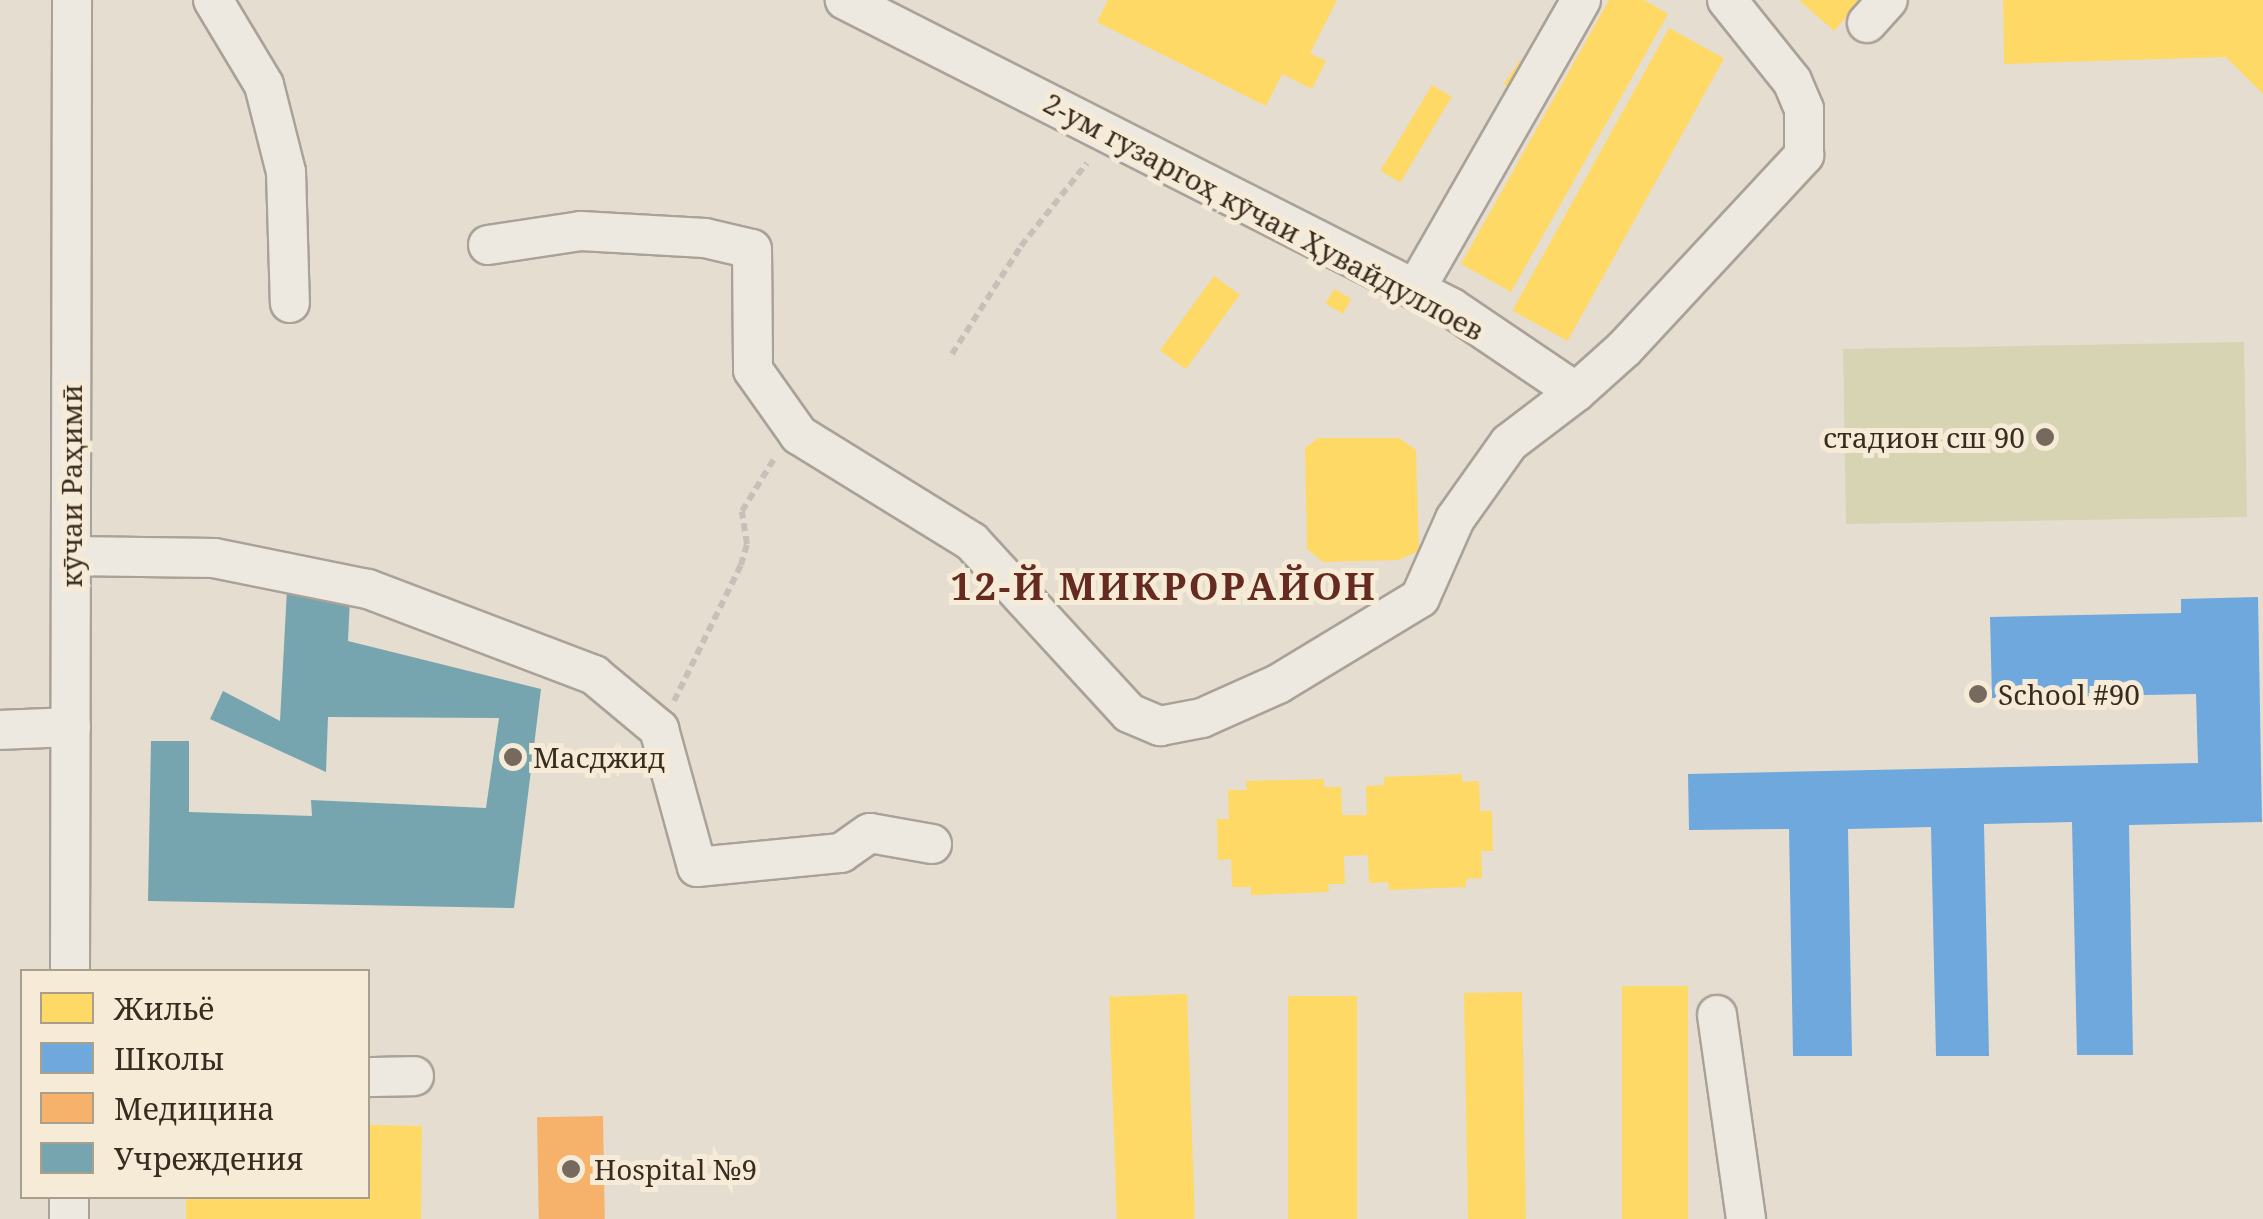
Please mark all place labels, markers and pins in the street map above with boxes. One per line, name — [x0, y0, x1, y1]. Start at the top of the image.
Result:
place label: стадион сш 90 — [1823, 420, 2025, 454]
marker: стадион сш 90 — [2034, 426, 2056, 448]
place label: School #90 — [1998, 677, 2140, 711]
marker: School #90 — [1967, 683, 1989, 705]
place label: Масджид — [533, 740, 665, 774]
marker: Масджид — [502, 746, 524, 768]
place label: Hospital №9 — [594, 1152, 757, 1186]
marker: Hospital №9 — [558, 1156, 584, 1182]

